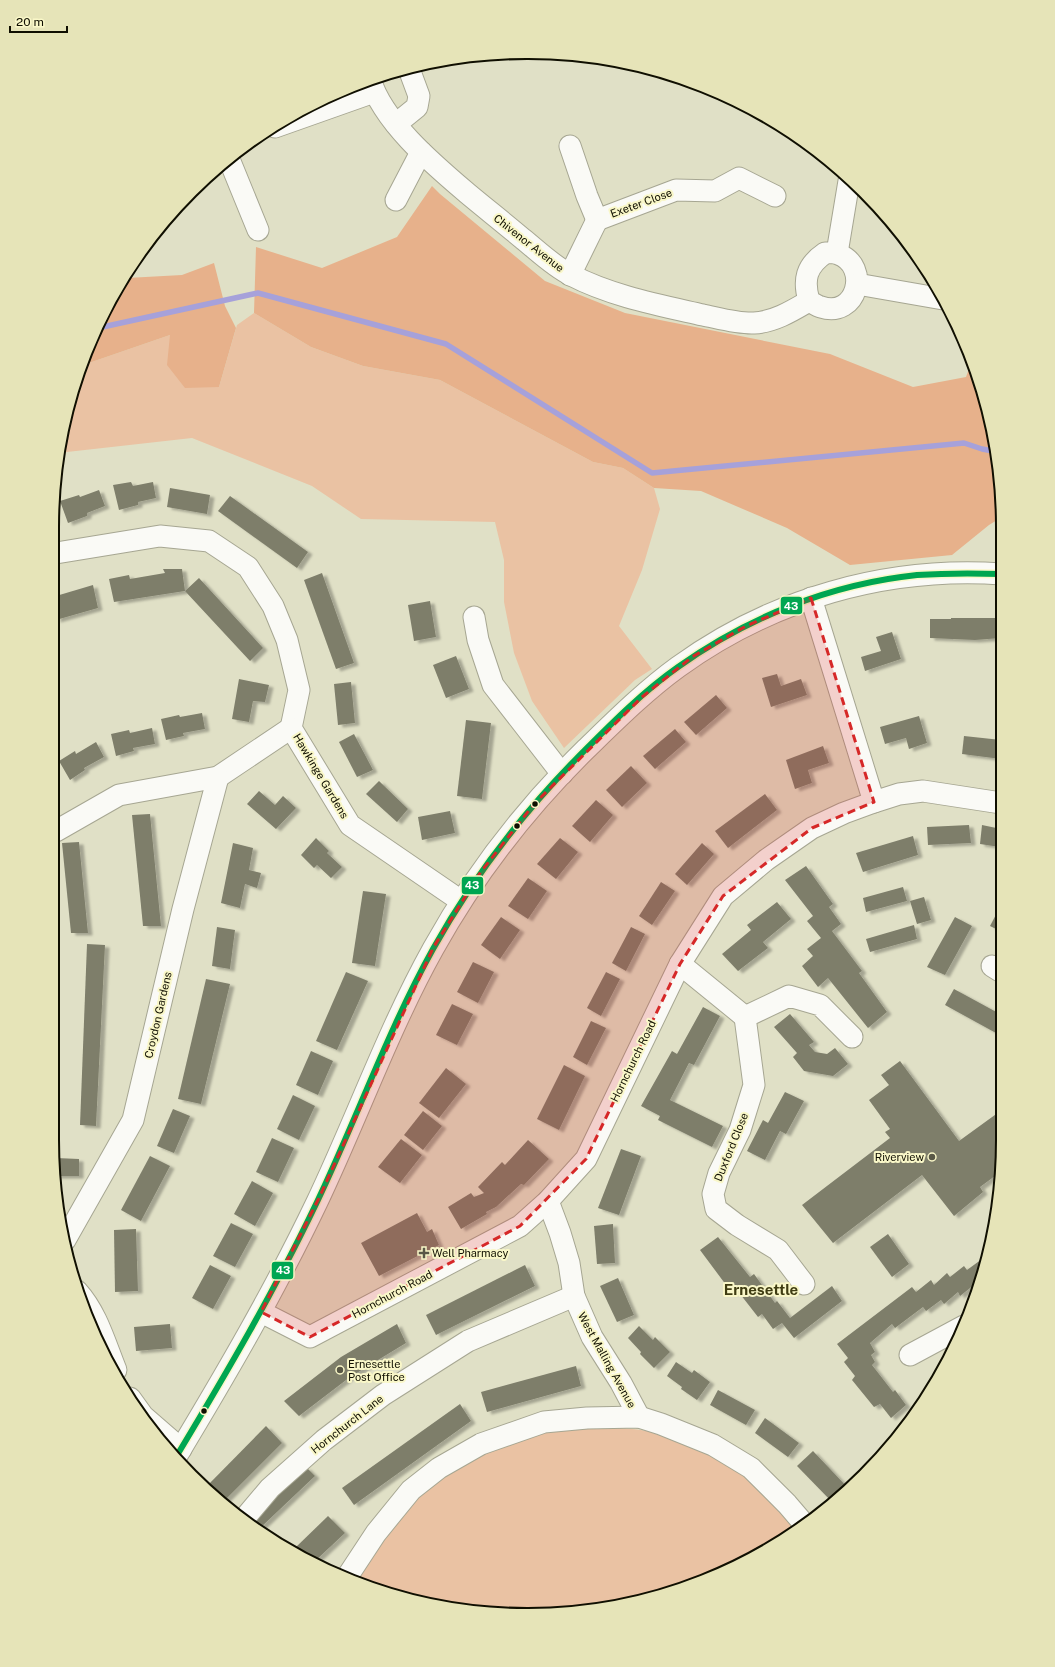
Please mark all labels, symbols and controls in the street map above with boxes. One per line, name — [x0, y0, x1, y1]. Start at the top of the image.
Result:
scale bar — [10, 8, 67, 34]
text: 20 m — [16, 15, 44, 29]
street label: Exeter Close — [609, 186, 673, 220]
street label: Chivenor Avenue — [492, 212, 566, 274]
line badge: 43 — [780, 596, 803, 615]
text: 43 — [784, 600, 798, 612]
street label: Hawkinge Gardens — [291, 731, 351, 821]
unlabelled marker — [530, 799, 540, 809]
unlabelled marker — [512, 821, 522, 831]
line badge: 43 — [461, 876, 484, 895]
text: 43 — [465, 879, 479, 891]
street label: Croydon Gardens — [142, 970, 174, 1059]
street label: Hornchurch Road — [608, 1018, 658, 1104]
street label: Duxford Close — [712, 1111, 750, 1183]
place label: Riverview — [875, 1151, 924, 1163]
marker: Riverview — [927, 1152, 937, 1162]
place label: Well Pharmacy — [432, 1247, 509, 1259]
marker: Well Pharmacy — [419, 1248, 429, 1258]
line badge: 43 — [271, 1261, 294, 1280]
text: 43 — [276, 1264, 290, 1276]
street label: Hornchurch Road — [350, 1268, 434, 1320]
district label: Ernesettle — [724, 1281, 798, 1298]
street label: West Malling Avenue — [576, 1310, 638, 1410]
place label: Ernesettle Post Office — [348, 1358, 405, 1383]
marker: Ernesettle Post Office — [335, 1365, 345, 1375]
street label: Hornchurch Lane — [309, 1392, 385, 1456]
unlabelled marker — [199, 1406, 209, 1416]

